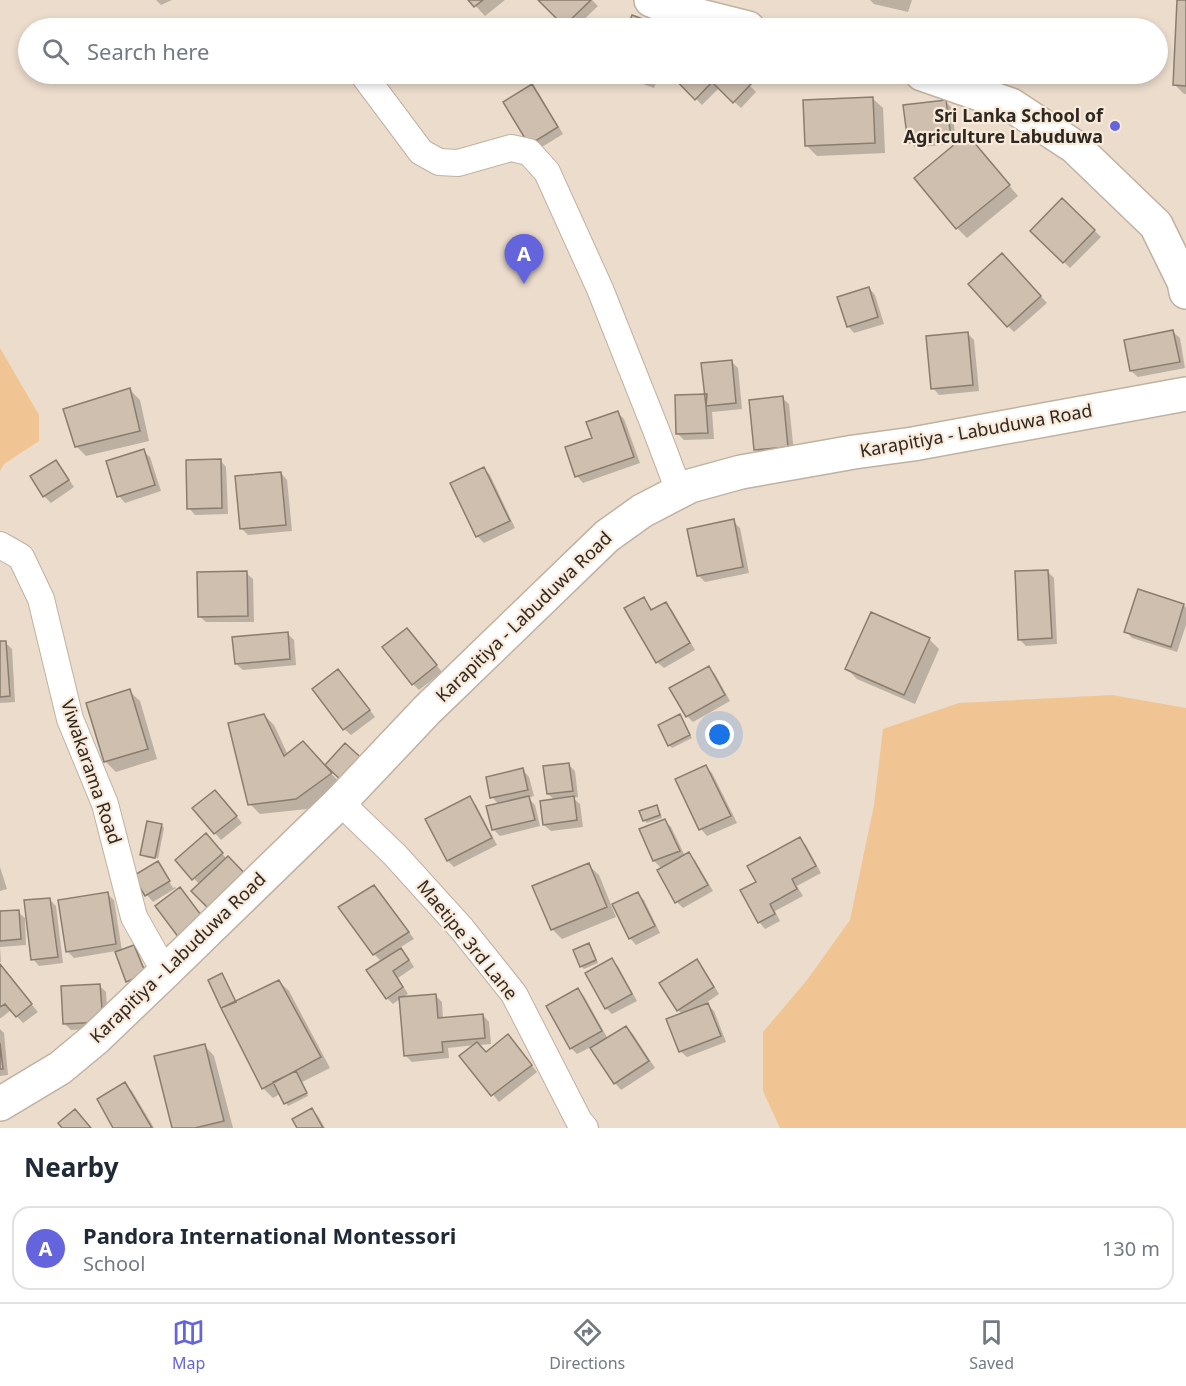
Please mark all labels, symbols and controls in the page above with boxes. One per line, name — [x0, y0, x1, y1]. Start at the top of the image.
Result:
search box — [18, 18, 1168, 84]
icon: search — [39, 35, 72, 68]
text: Search here — [87, 36, 209, 66]
place label: Sri Lanka School of Agriculture Labuduwa — [904, 103, 1104, 148]
marker: Sri Lanka School of Agriculture Labuduwa — [1108, 119, 1122, 133]
pin: A — [504, 234, 544, 284]
street label: Karapitiya - Labuduwa Road — [858, 398, 1094, 462]
street label: Karapitiya - Labuduwa Road — [430, 526, 616, 707]
street label: Viwakarama Road — [56, 696, 128, 847]
your location — [705, 720, 734, 749]
street label: Karapitiya - Labuduwa Road — [84, 867, 270, 1048]
street label: Maetipe 3rd Lane — [412, 874, 524, 1004]
text: Nearby — [24, 1149, 119, 1185]
text: Pandora International Montessori — [83, 1220, 456, 1250]
text: A — [39, 1235, 52, 1262]
text: 130 m — [1102, 1235, 1160, 1262]
text: School — [83, 1250, 145, 1277]
tab: Map — [172, 1316, 205, 1374]
tab: Directions — [549, 1316, 625, 1374]
tab: Saved — [969, 1316, 1014, 1374]

